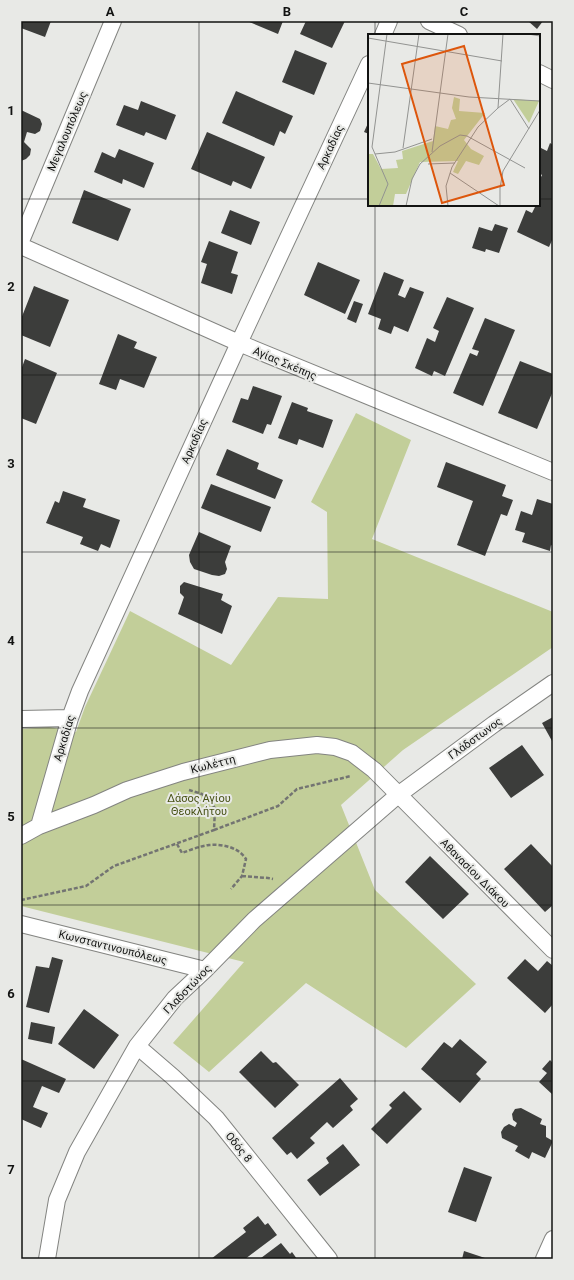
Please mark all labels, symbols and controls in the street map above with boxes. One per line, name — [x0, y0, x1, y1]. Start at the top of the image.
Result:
text: A — [106, 4, 115, 19]
text: B — [283, 4, 291, 19]
text: C — [460, 4, 469, 19]
inset map — [368, 34, 540, 206]
street label: Μεγαλουπόλεως — [45, 89, 90, 173]
text: 1 — [7, 103, 15, 118]
street label: Αρκαδίας — [314, 123, 346, 172]
text: 2 — [7, 279, 15, 294]
street label: Αγίας Σκέπης — [251, 344, 319, 383]
street label: Αρκαδίας — [179, 417, 210, 466]
text: 3 — [7, 456, 15, 471]
text: 4 — [7, 633, 15, 648]
street label: Αρκαδίας — [51, 713, 78, 763]
street label: Γλάδστωνος — [446, 715, 505, 762]
street label: Κωλέττη — [189, 753, 237, 776]
park label: Δάσος Αγίου Θεοκλήτου — [167, 792, 231, 818]
text: 5 — [7, 809, 15, 824]
street label: Αθανασίου Διάκου — [438, 836, 512, 910]
street label: Κωνσταντινουπόλεως — [57, 928, 168, 967]
street label: Γλαδστώνος — [161, 962, 214, 1017]
text: 6 — [7, 986, 15, 1001]
street label: Οδός 8 — [223, 1130, 255, 1165]
text: 7 — [7, 1162, 15, 1177]

